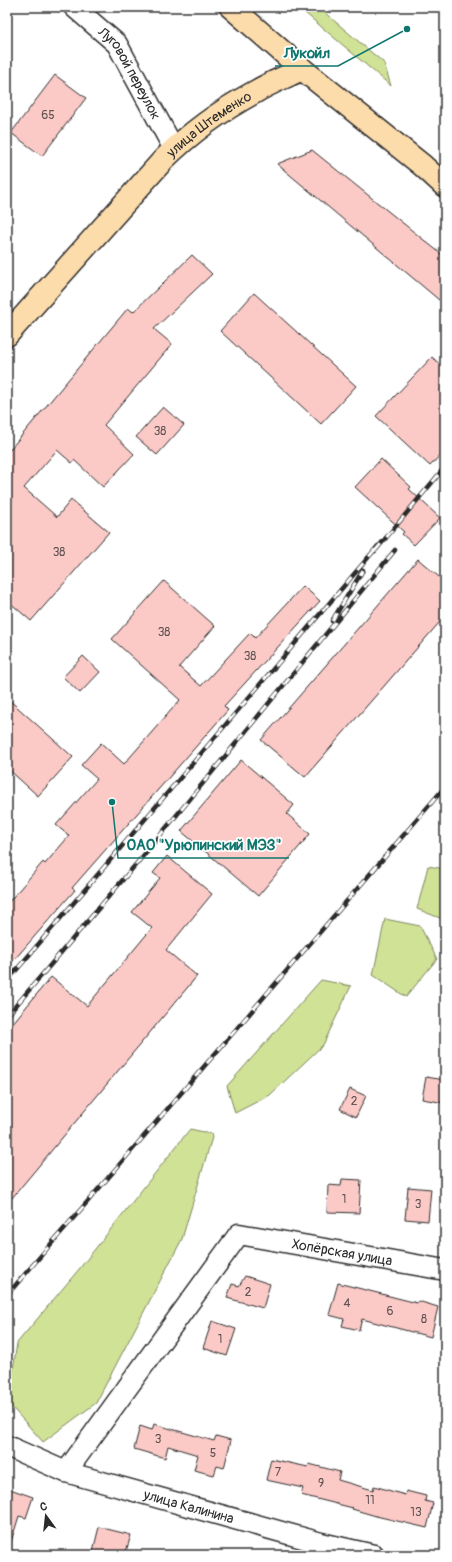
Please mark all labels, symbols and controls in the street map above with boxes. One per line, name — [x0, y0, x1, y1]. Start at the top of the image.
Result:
street label: Луговой переулок — [94, 23, 165, 122]
callout: Лукойл — [275, 39, 338, 66]
text: Лукойл — [283, 44, 330, 63]
street label: улица Штеменко — [162, 87, 255, 161]
house number: 65 — [41, 108, 55, 123]
house number: 38 — [154, 424, 166, 439]
house number: 38 — [53, 545, 65, 560]
house number: 38 — [158, 625, 170, 640]
house number: 38 — [244, 649, 256, 664]
callout: ОАО "Урюпинский МЭЗ" — [118, 831, 289, 858]
text: ОАО "Урюпинский МЭЗ" — [126, 836, 282, 855]
house number: 2 — [351, 1094, 358, 1109]
house number: 1 — [342, 1192, 346, 1207]
house number: 3 — [415, 1197, 422, 1212]
street label: Хопёрская улица — [291, 1235, 394, 1269]
house number: 2 — [245, 1285, 252, 1300]
house number: 4 — [344, 1296, 351, 1311]
house number: 6 — [387, 1304, 394, 1319]
house number: 8 — [421, 1312, 427, 1327]
house number: 1 — [218, 1332, 222, 1347]
house number: 3 — [155, 1432, 162, 1447]
house number: 5 — [210, 1446, 216, 1461]
house number: 7 — [275, 1465, 282, 1480]
house number: 9 — [318, 1476, 324, 1491]
street label: улица Калинина — [141, 1485, 236, 1527]
house number: 11 — [365, 1493, 375, 1508]
north arrow — [26, 1496, 66, 1536]
text: С — [39, 1500, 49, 1514]
house number: 13 — [410, 1505, 422, 1520]

